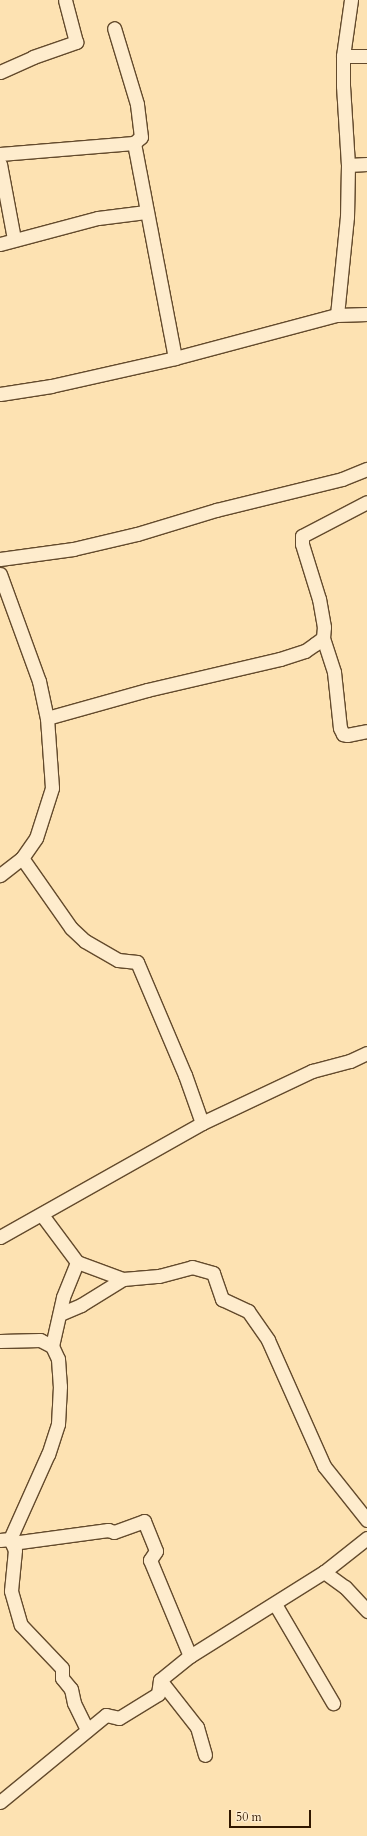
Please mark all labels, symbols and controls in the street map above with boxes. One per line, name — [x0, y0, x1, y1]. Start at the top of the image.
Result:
scale bar — [231, 1802, 313, 1828]
text: 50 m — [236, 1809, 262, 1825]

